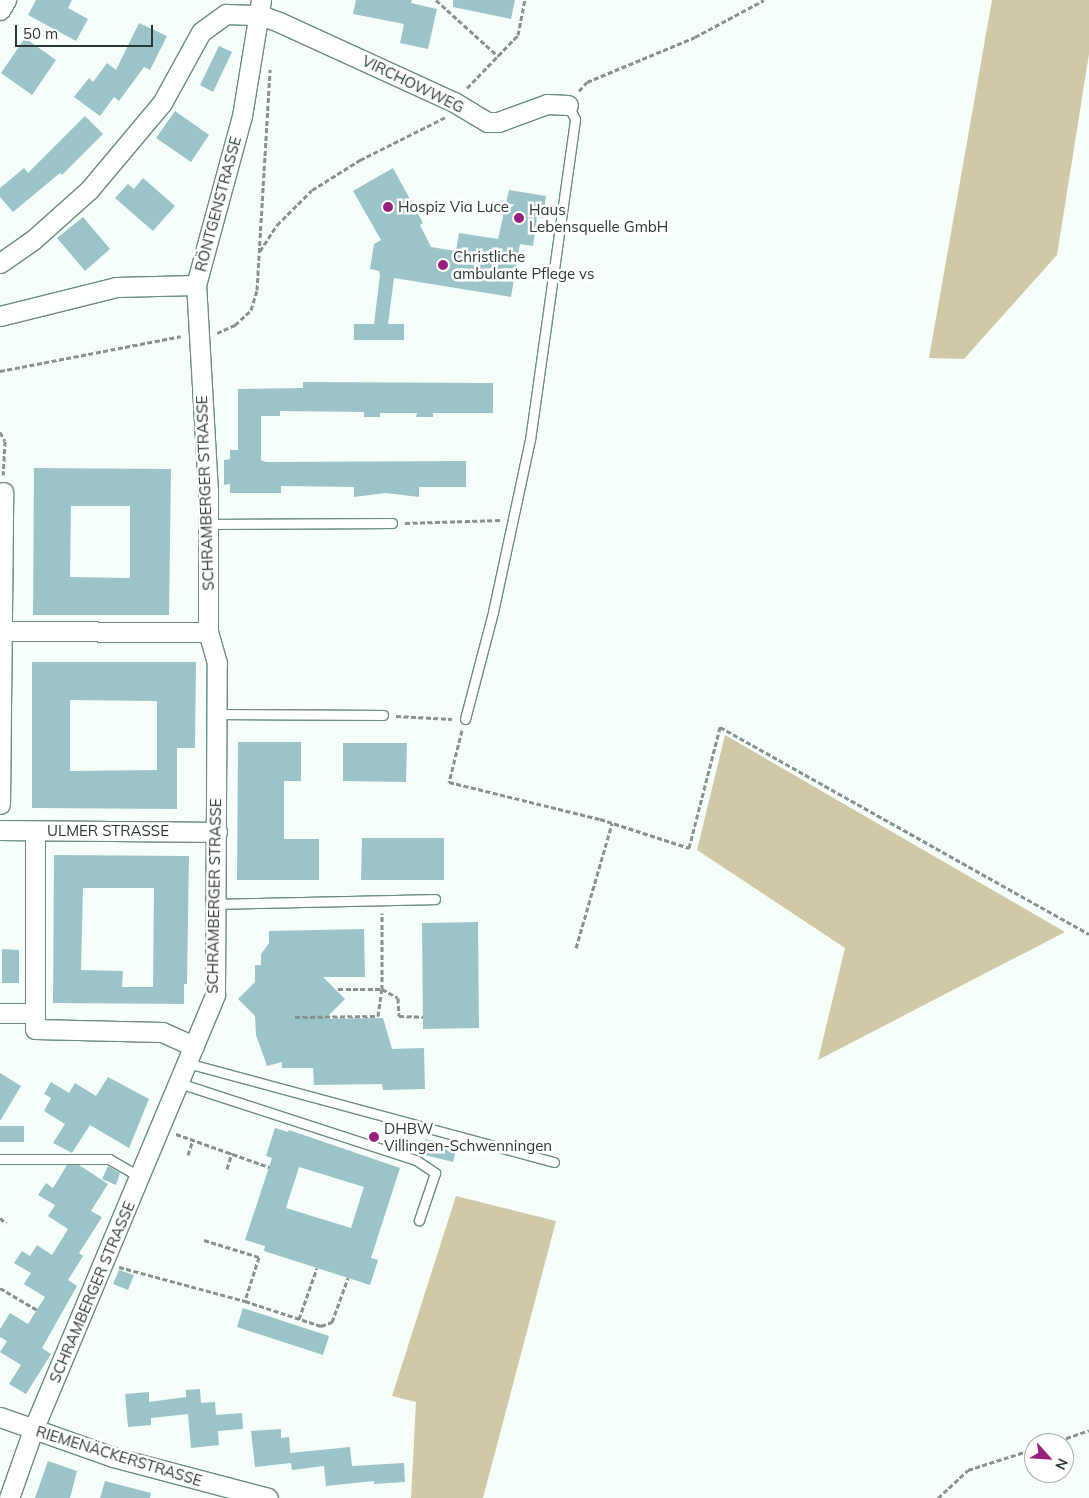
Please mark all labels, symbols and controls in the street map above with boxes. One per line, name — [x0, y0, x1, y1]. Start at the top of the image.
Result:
scale bar — [18, 15, 155, 47]
text: 50 m — [23, 24, 58, 43]
street label: VIRCHOWWEG — [359, 52, 467, 116]
street label: RÖNTGENSTRASSE — [191, 134, 245, 274]
place label: Hospiz Via Luce — [398, 198, 509, 216]
place label: Haus Lebensquelle GmbH — [529, 200, 668, 235]
marker: Hospiz Via Luce — [382, 201, 394, 213]
marker: Haus Lebensquelle GmbH — [513, 212, 525, 224]
place label: Christliche ambulante Pflege vs — [453, 247, 594, 282]
marker: Christliche ambulante Pflege vs — [437, 259, 449, 271]
street label: SCHRAMBERGER STRASSE — [193, 395, 217, 591]
street label: SCHRAMBERGER STRASSE — [203, 798, 225, 994]
street label: ULMER STRASSE — [47, 822, 169, 840]
place label: DHBW Villingen-Schwenningen — [384, 1119, 552, 1154]
marker: DHBW Villingen-Schwenningen — [368, 1131, 380, 1143]
street label: SCHRAMBERGER STRASSE — [46, 1199, 138, 1385]
street label: RIEMENÄCKERSTRASSE — [34, 1422, 204, 1490]
north arrow — [1024, 1433, 1074, 1483]
text: N — [1051, 1455, 1072, 1473]

